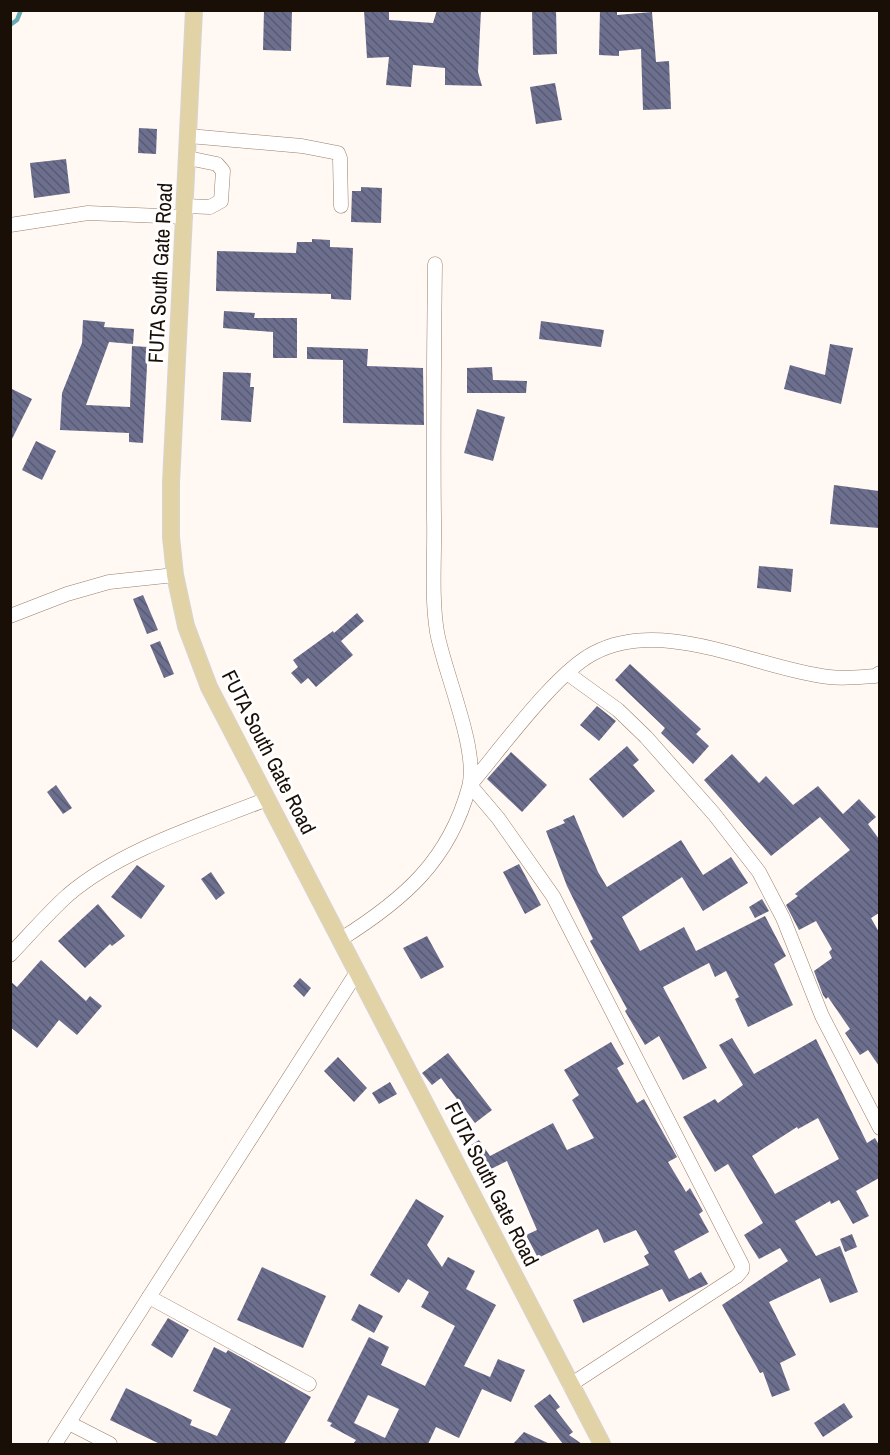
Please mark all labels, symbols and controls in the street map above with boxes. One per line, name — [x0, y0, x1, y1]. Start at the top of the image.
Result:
street label: FUTA South Gate Road — [141, 182, 179, 364]
street label: FUTA South Gate Road — [215, 665, 323, 839]
street label: FUTA South Gate Road — [438, 1097, 546, 1271]

